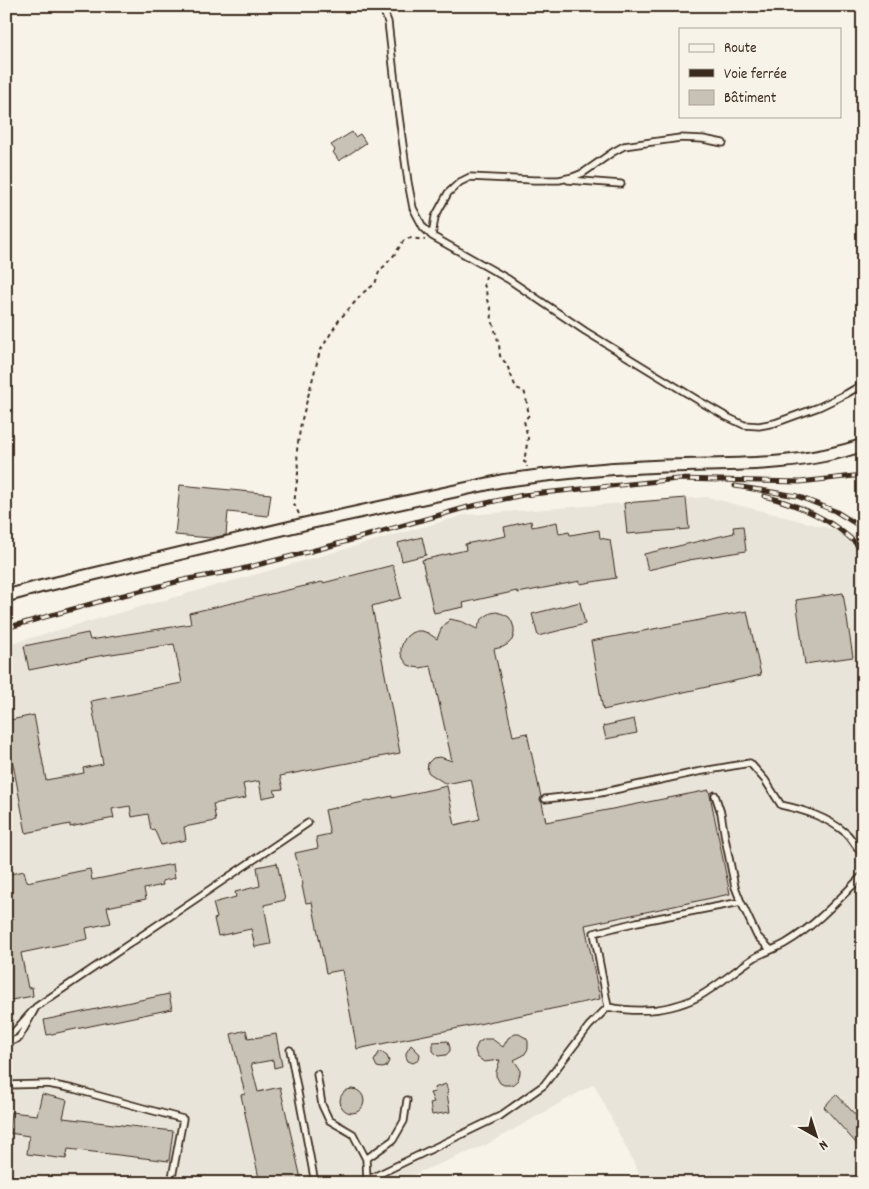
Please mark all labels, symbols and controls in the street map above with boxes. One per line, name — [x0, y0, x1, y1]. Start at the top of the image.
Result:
legend — [679, 28, 842, 118]
text: Route — [724, 38, 757, 60]
text: Voie ferrée — [724, 64, 787, 86]
text: Bâtiment — [724, 88, 777, 110]
north arrow — [792, 1112, 842, 1162]
text: N — [814, 1135, 832, 1155]

